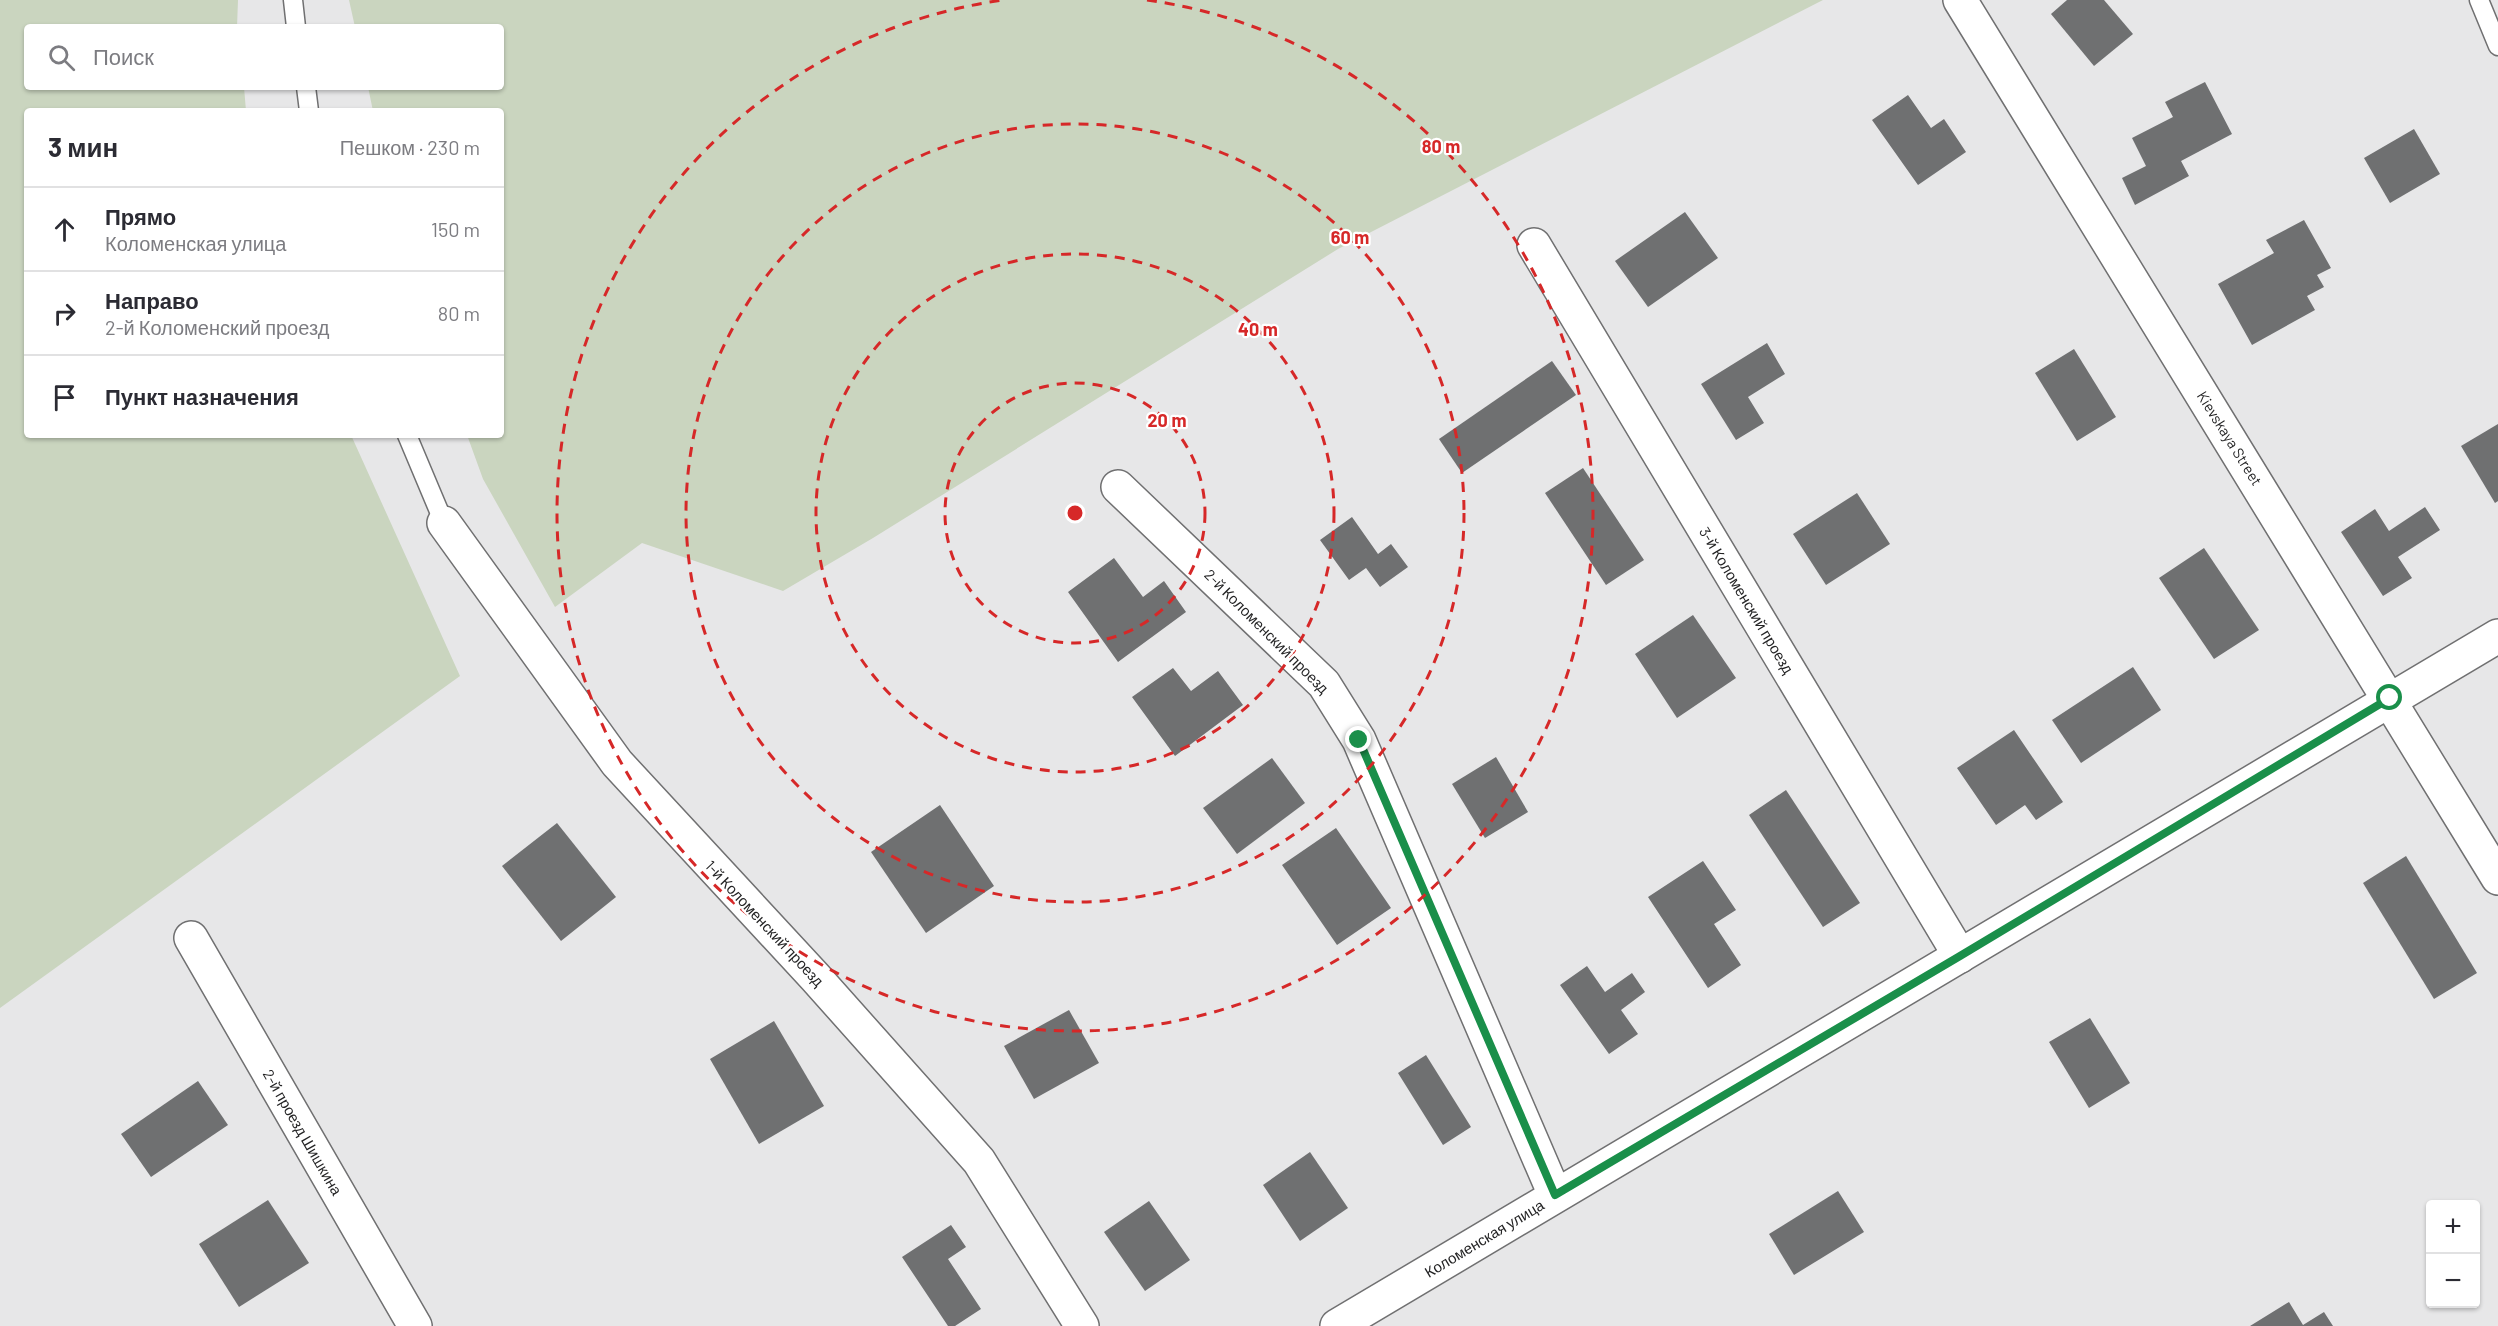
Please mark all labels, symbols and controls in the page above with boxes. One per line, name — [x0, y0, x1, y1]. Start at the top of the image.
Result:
search box — [24, 24, 504, 90]
icon: search — [45, 41, 78, 74]
text: Поиск — [93, 43, 154, 69]
text: 3 мин — [48, 131, 118, 162]
text: Пешком · 230 m — [340, 135, 480, 159]
text: 80 m — [1422, 135, 1460, 157]
text: Прямо — [105, 203, 176, 229]
icon: ahead — [48, 213, 81, 246]
text: 150 m — [431, 217, 480, 241]
text: 60 m — [1331, 226, 1369, 248]
text: Коломенская улица — [105, 231, 286, 255]
text: Направо — [105, 287, 199, 313]
icon: right — [48, 297, 81, 330]
text: 80 m — [438, 301, 480, 325]
text: 2-й Коломенский проезд — [105, 315, 329, 339]
text: 40 m — [1238, 318, 1278, 340]
icon: arrive — [48, 381, 81, 414]
text: Пункт назначения — [105, 383, 299, 409]
street label: Kievskaya Street — [2194, 387, 2266, 489]
text: 20 m — [1148, 409, 1186, 431]
centre of rings — [1065, 503, 1085, 523]
street label: 3-й Коломенский проезд — [1696, 523, 1798, 677]
street label: 2-й Коломенский проезд — [1201, 565, 1333, 697]
route start — [2376, 684, 2402, 710]
route end — [1345, 726, 1371, 752]
street label: 1-й Коломенский проезд — [702, 856, 828, 990]
street label: 2-й проезд Шишкина — [260, 1066, 347, 1199]
street label: Коломенская улица — [1421, 1195, 1548, 1281]
map controls — [2426, 1200, 2480, 1308]
button: + — [2426, 1200, 2480, 1254]
button: − — [2426, 1254, 2480, 1308]

